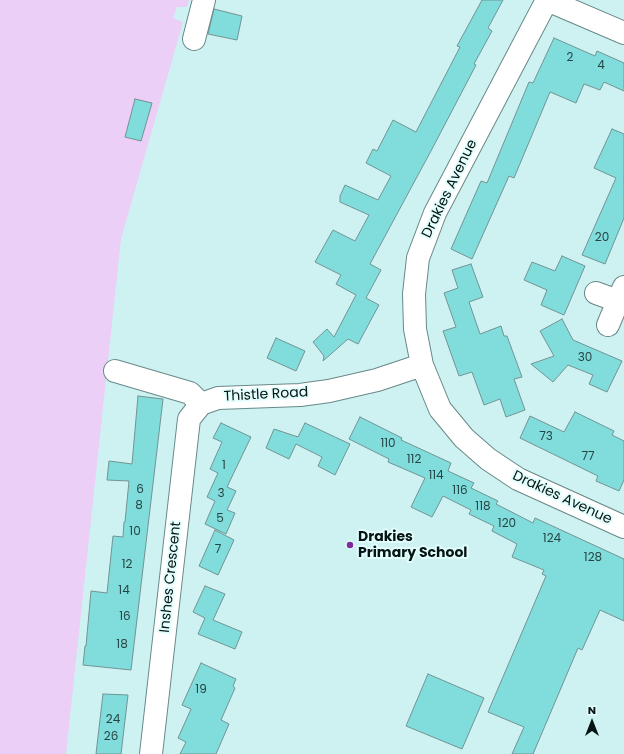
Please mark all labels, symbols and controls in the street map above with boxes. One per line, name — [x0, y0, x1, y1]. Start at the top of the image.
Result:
house number: 2 — [567, 51, 573, 65]
house number: 4 — [597, 59, 605, 73]
street label: Drakies Avenue — [419, 137, 481, 241]
house number: 20 — [595, 231, 609, 245]
house number: 30 — [578, 351, 592, 365]
street label: Thistle Road — [223, 384, 309, 406]
house number: 73 — [539, 430, 553, 444]
house number: 110 — [380, 437, 396, 451]
house number: 77 — [581, 450, 595, 464]
house number: 112 — [407, 453, 421, 467]
house number: 1 — [222, 459, 226, 473]
street label: Drakies Avenue — [510, 468, 614, 528]
house number: 114 — [428, 469, 444, 483]
house number: 6 — [136, 483, 144, 497]
house number: 116 — [452, 484, 468, 498]
house number: 3 — [217, 487, 225, 501]
house number: 8 — [135, 499, 143, 513]
house number: 118 — [475, 500, 491, 514]
house number: 5 — [216, 512, 224, 526]
house number: 120 — [498, 517, 516, 531]
street label: Inshes Crescent — [157, 521, 185, 633]
house number: 10 — [129, 525, 141, 539]
place label: Drakies Primary School — [358, 529, 467, 562]
house number: 124 — [543, 532, 561, 546]
marker: Drakies Primary School — [345, 540, 355, 550]
house number: 7 — [215, 543, 221, 557]
house number: 128 — [584, 551, 602, 565]
house number: 12 — [122, 558, 132, 572]
house number: 14 — [118, 584, 130, 598]
house number: 16 — [119, 610, 131, 624]
house number: 18 — [116, 638, 128, 652]
house number: 19 — [195, 683, 207, 697]
north arrow — [572, 702, 612, 742]
text: N — [588, 702, 596, 718]
house number: 24 — [106, 713, 120, 727]
house number: 26 — [104, 730, 118, 744]

